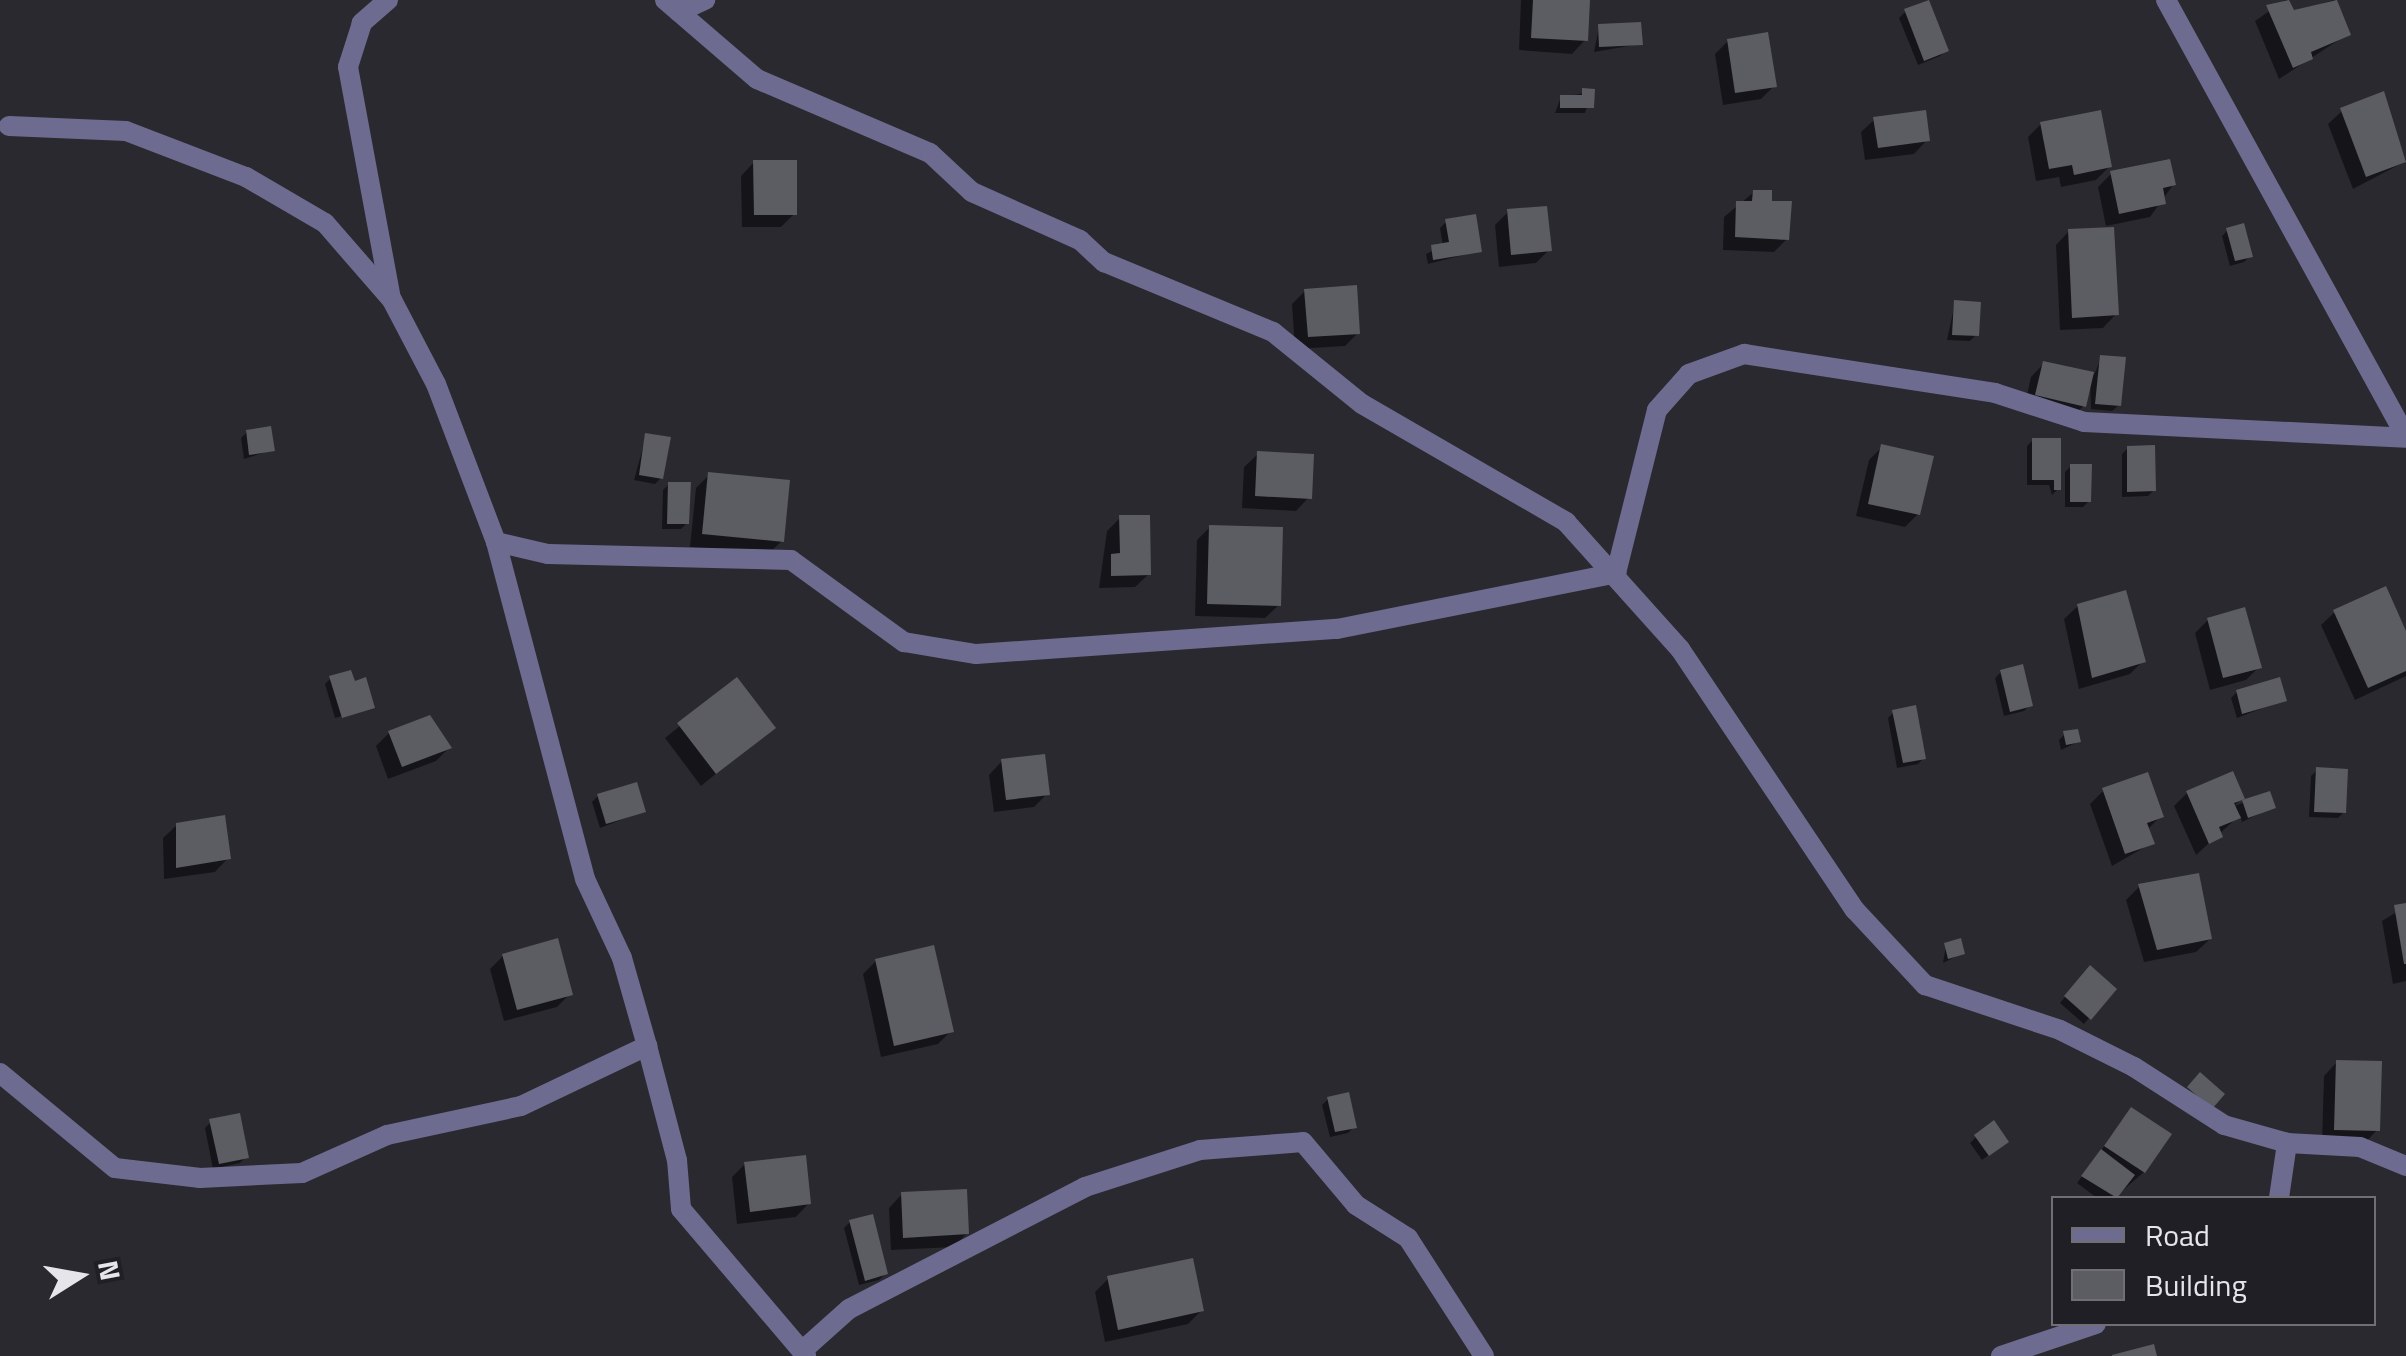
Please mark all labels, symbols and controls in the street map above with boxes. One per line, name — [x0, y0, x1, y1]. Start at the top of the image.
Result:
legend — [2051, 1196, 2376, 1326]
text: Road — [2145, 1212, 2210, 1258]
north arrow — [30, 1226, 130, 1326]
text: N — [87, 1257, 133, 1284]
text: Building — [2145, 1262, 2247, 1308]

